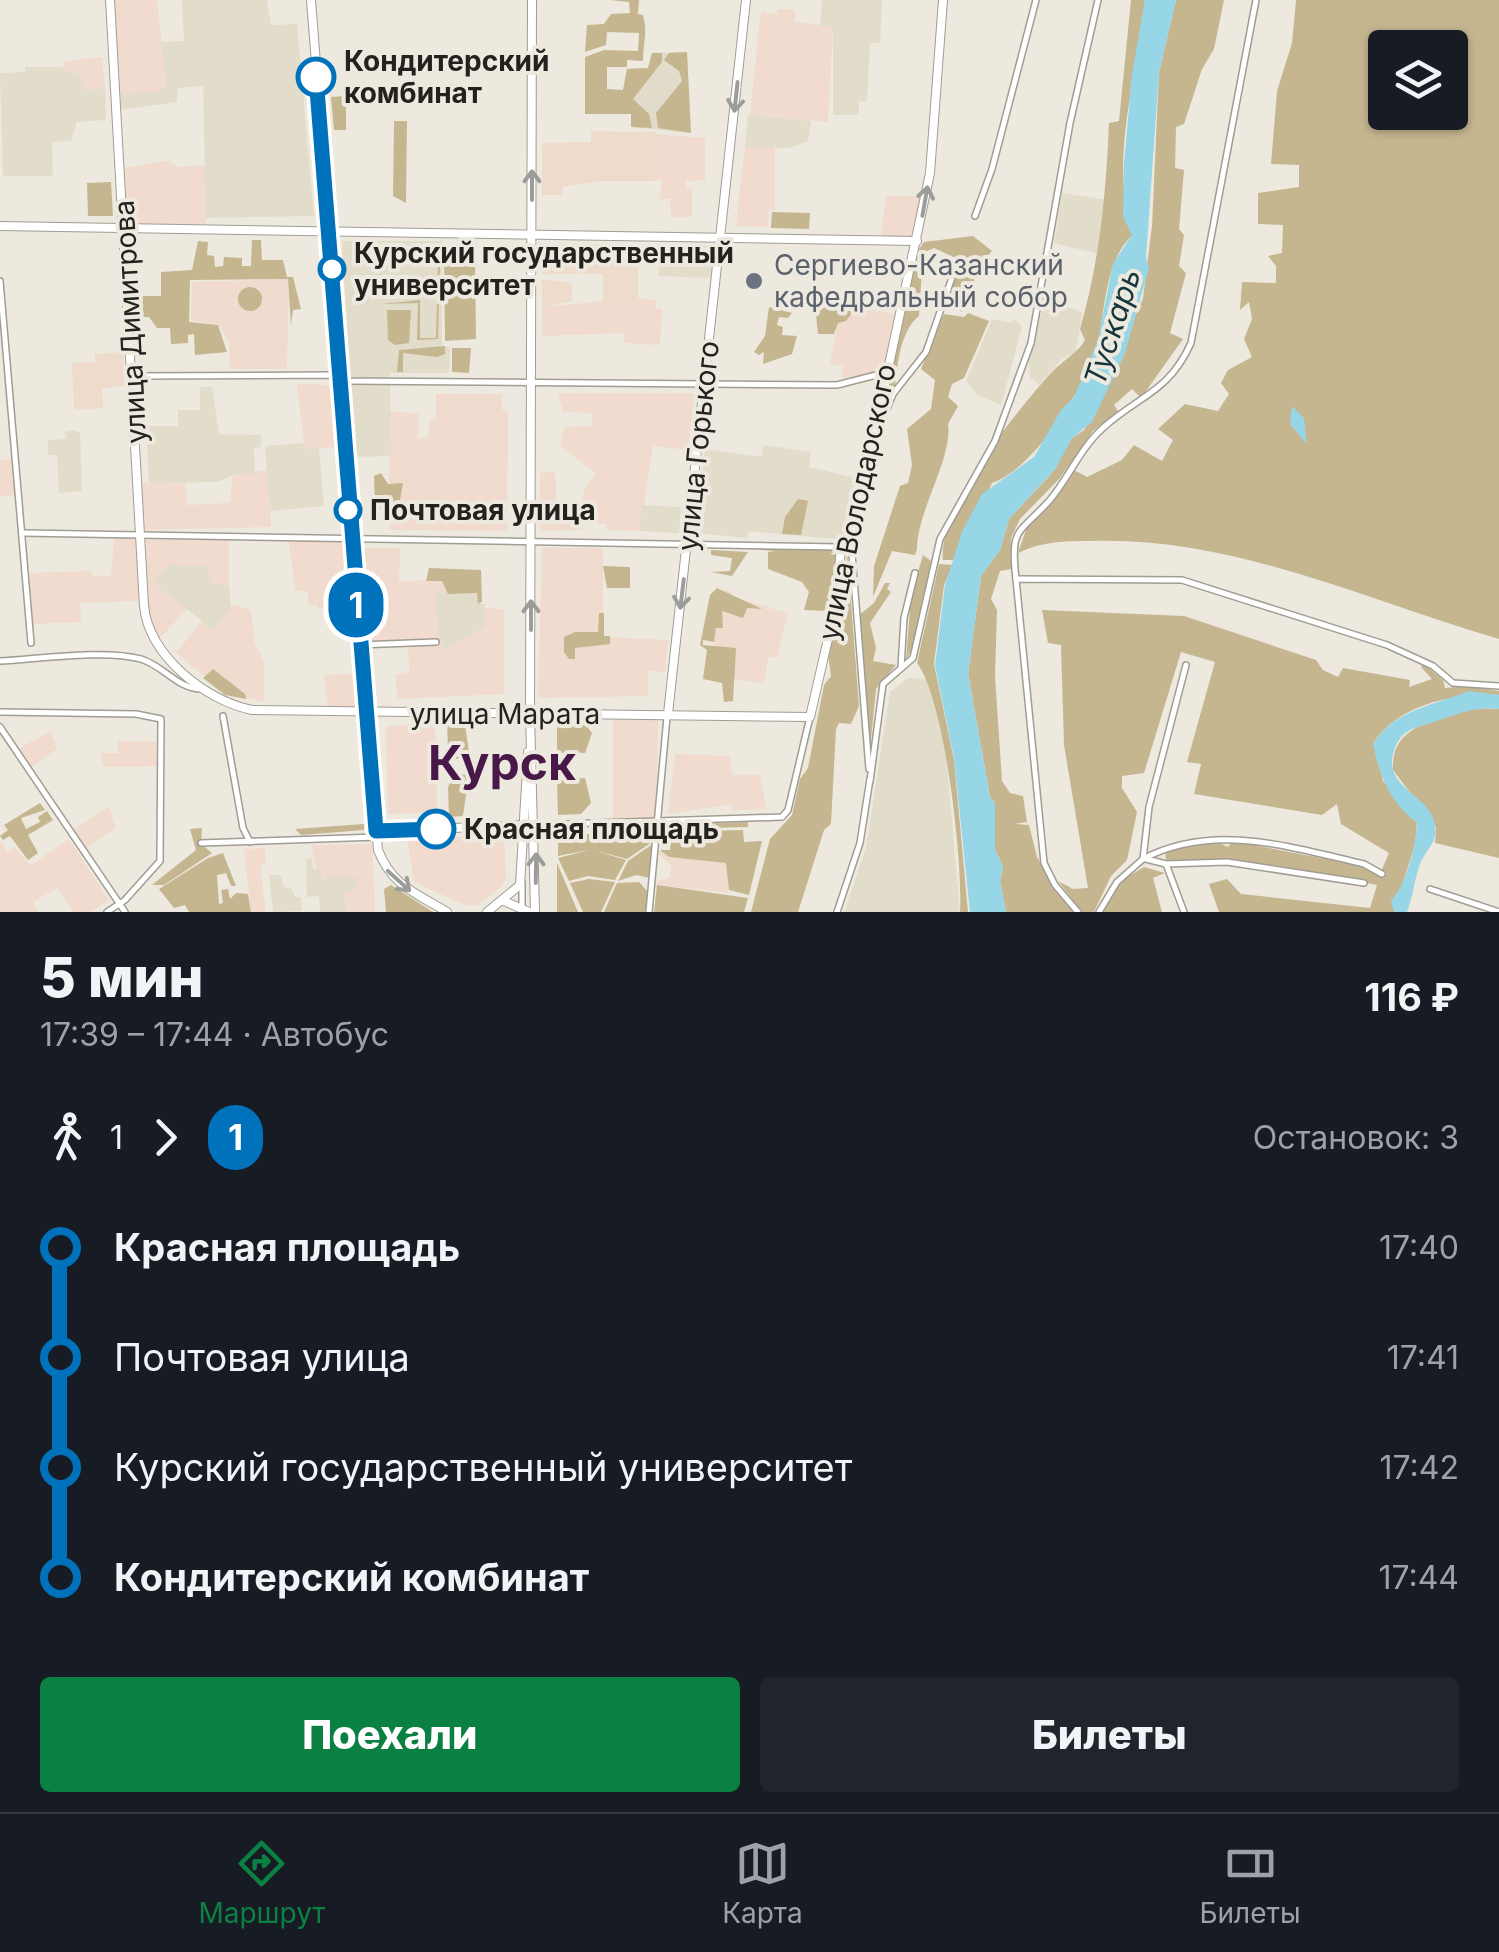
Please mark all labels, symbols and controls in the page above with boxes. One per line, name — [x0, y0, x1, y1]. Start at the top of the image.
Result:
map controls — [1368, 30, 1468, 130]
button: layers — [1368, 30, 1468, 130]
place label: Кондитерский комбинат — [344, 44, 549, 110]
marker: Кондитерский комбинат — [297, 58, 335, 96]
one-way arrow — [726, 80, 745, 113]
one-way arrow — [522, 170, 542, 202]
one-way arrow — [916, 186, 935, 218]
street label: улица Димитрова — [107, 199, 153, 445]
place label: Курский государственный университет — [354, 236, 734, 302]
place label: Сергиево-Казанский кафедральный собор — [774, 248, 1068, 314]
marker: Курский государственный университет — [319, 256, 345, 282]
water label: Тускарь — [1076, 264, 1148, 390]
marker: Сергиево-Казанский кафедральный собор — [743, 270, 765, 292]
street label: улица Горького — [670, 339, 726, 553]
street label: улица Володарского — [811, 361, 903, 643]
place label: Почтовая улица — [370, 493, 596, 527]
marker: Почтовая улица — [335, 497, 361, 523]
line badge: 1 — [324, 572, 388, 638]
one-way arrow — [673, 577, 691, 610]
text: 1 — [348, 584, 364, 626]
one-way arrow — [522, 600, 540, 632]
street label: улица Марата — [410, 697, 600, 731]
district label: Курск — [428, 733, 576, 792]
marker: Красная площадь — [417, 810, 455, 848]
place label: Красная площадь — [464, 812, 719, 846]
one-way arrow — [526, 853, 546, 886]
one-way arrow — [385, 869, 411, 893]
text: 5 мин — [40, 944, 203, 1010]
text: 116 ₽ — [1364, 974, 1459, 1020]
text: 17:39 – 17:44 · Автобус — [40, 1015, 389, 1054]
icon: walk — [40, 1110, 95, 1165]
icon: forward — [138, 1110, 193, 1165]
text: 1 — [228, 1116, 243, 1158]
text: 1 — [110, 1118, 123, 1157]
text: Остановок: 3 — [1253, 1118, 1459, 1157]
text: Красная площадь — [114, 1224, 460, 1270]
text: 17:40 — [1379, 1228, 1459, 1267]
text: Почтовая улица — [114, 1334, 410, 1380]
text: 17:41 — [1387, 1338, 1459, 1377]
text: Курский государственный университет — [114, 1444, 852, 1490]
text: 17:42 — [1380, 1448, 1459, 1487]
text: Кондитерский комбинат — [114, 1554, 589, 1600]
text: 17:44 — [1378, 1558, 1459, 1597]
button: Поехали — [40, 1677, 740, 1792]
button: Билеты — [760, 1677, 1459, 1792]
tab: Маршрут — [198, 1836, 325, 1930]
tab: Карта — [722, 1836, 803, 1930]
tab: Билеты — [1199, 1836, 1301, 1930]

